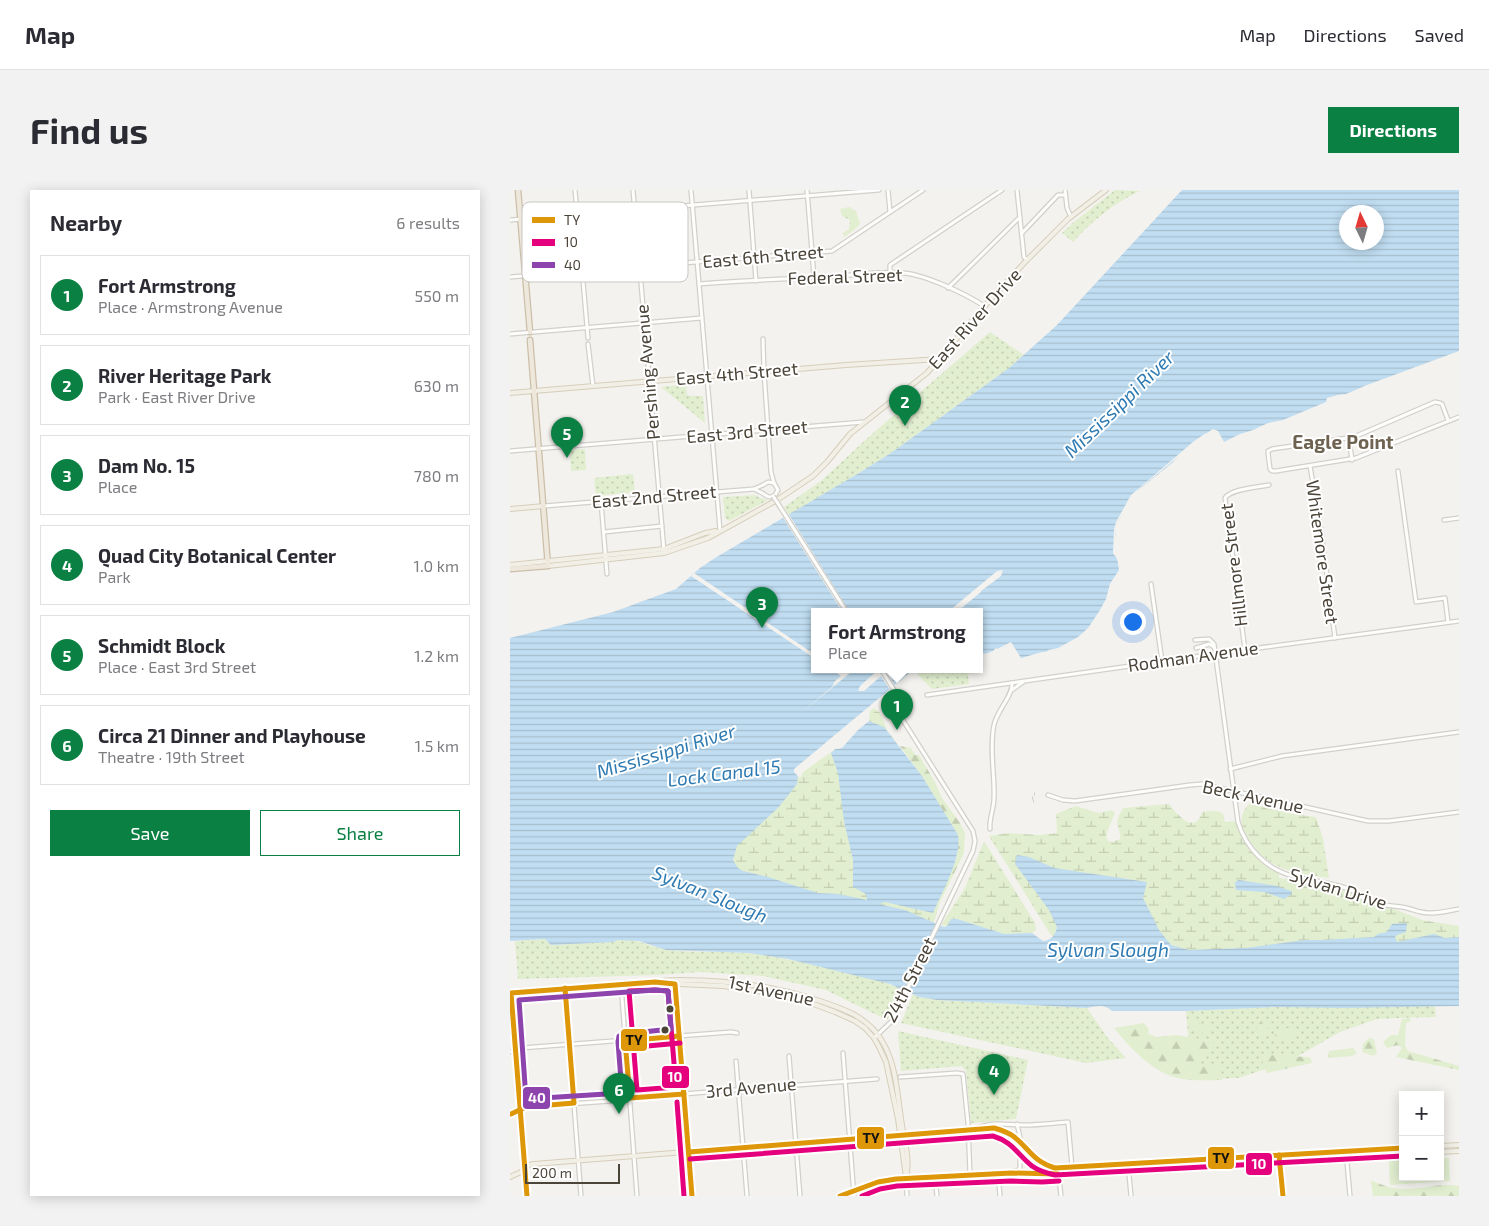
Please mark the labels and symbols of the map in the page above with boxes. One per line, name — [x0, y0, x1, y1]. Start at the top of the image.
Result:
legend — [522, 202, 688, 282]
north arrow — [1339, 205, 1384, 250]
text: TY — [564, 211, 580, 228]
text: 10 — [564, 233, 578, 250]
street label: East 6th Street — [701, 240, 825, 272]
text: 40 — [564, 256, 581, 273]
street label: Federal Street — [787, 263, 903, 289]
street label: East River Drive — [923, 263, 1025, 373]
street label: Pershing Avenue — [630, 303, 664, 441]
water label: Mississippi River — [1059, 345, 1179, 462]
street label: East 4th Street — [675, 357, 799, 389]
pin: 2 — [889, 385, 921, 426]
street label: East 3rd Street — [685, 415, 808, 447]
pin: 5 — [551, 417, 583, 458]
district label: Eagle Point — [1292, 430, 1394, 453]
street label: Whitemore Street — [1302, 478, 1344, 625]
street label: East 2nd Street — [591, 480, 717, 512]
street label: Hillmore Street — [1215, 502, 1251, 628]
pin: 3 — [746, 587, 778, 628]
your location — [1120, 609, 1146, 635]
street label: Rodman Avenue — [1126, 636, 1260, 676]
pin: 1 — [881, 689, 913, 730]
water label: Mississippi River — [594, 718, 739, 783]
water label: Lock Canal 15 — [666, 754, 782, 791]
street label: Beck Avenue — [1201, 775, 1306, 817]
water label: Sylvan Slough — [649, 860, 771, 928]
street label: Sylvan Drive — [1287, 863, 1390, 913]
street label: 24th Street — [878, 933, 940, 1026]
water label: Sylvan Slough — [1047, 938, 1169, 962]
street label: 1st Avenue — [726, 970, 816, 1010]
unlabelled marker — [665, 1004, 675, 1014]
unlabelled marker — [660, 1025, 670, 1035]
line badge: TY — [620, 1028, 648, 1052]
text: TY — [626, 1031, 643, 1048]
pin: 4 — [978, 1054, 1010, 1095]
line badge: 10 — [661, 1065, 690, 1089]
text: 10 — [668, 1068, 683, 1085]
street label: 3rd Avenue — [704, 1072, 797, 1102]
pin: 6 — [603, 1073, 635, 1114]
line badge: 40 — [522, 1086, 551, 1110]
text: 40 — [528, 1089, 546, 1106]
line badge: TY — [856, 1126, 885, 1150]
text: TY — [863, 1129, 880, 1146]
line badge: TY — [1207, 1146, 1235, 1170]
text: TY — [1213, 1149, 1230, 1166]
line badge: 10 — [1245, 1152, 1273, 1176]
text: 10 — [1252, 1155, 1267, 1172]
scale bar — [525, 1161, 620, 1184]

